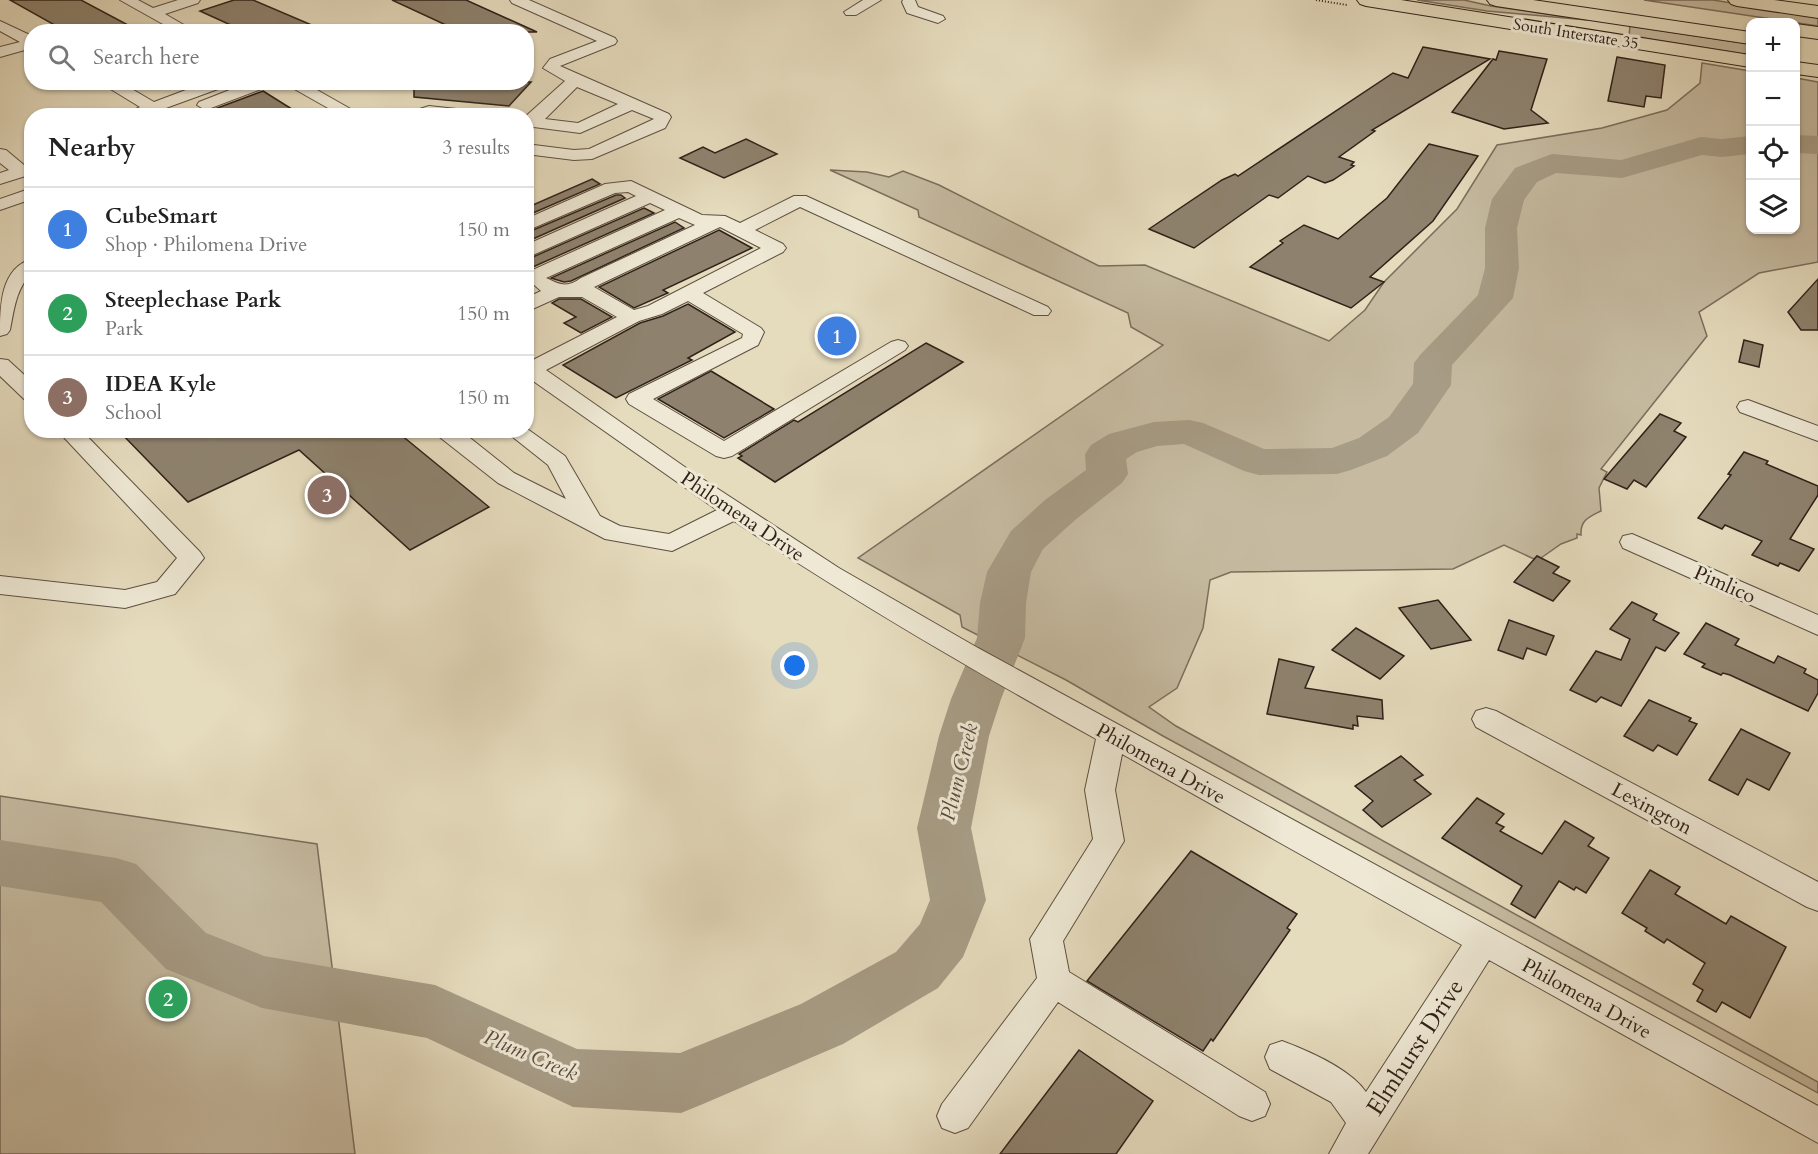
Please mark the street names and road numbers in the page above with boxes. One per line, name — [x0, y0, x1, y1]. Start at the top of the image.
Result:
street label: South Interstate 35 — [1512, 13, 1640, 55]
street label: Philomena Drive — [675, 465, 810, 568]
street label: Pimlico — [1690, 559, 1760, 610]
street label: Philomena Drive — [1091, 717, 1230, 810]
street label: Lexington — [1607, 776, 1697, 841]
street label: Philomena Drive — [1517, 952, 1656, 1045]
street label: Elmhurst Drive — [1359, 973, 1472, 1122]

